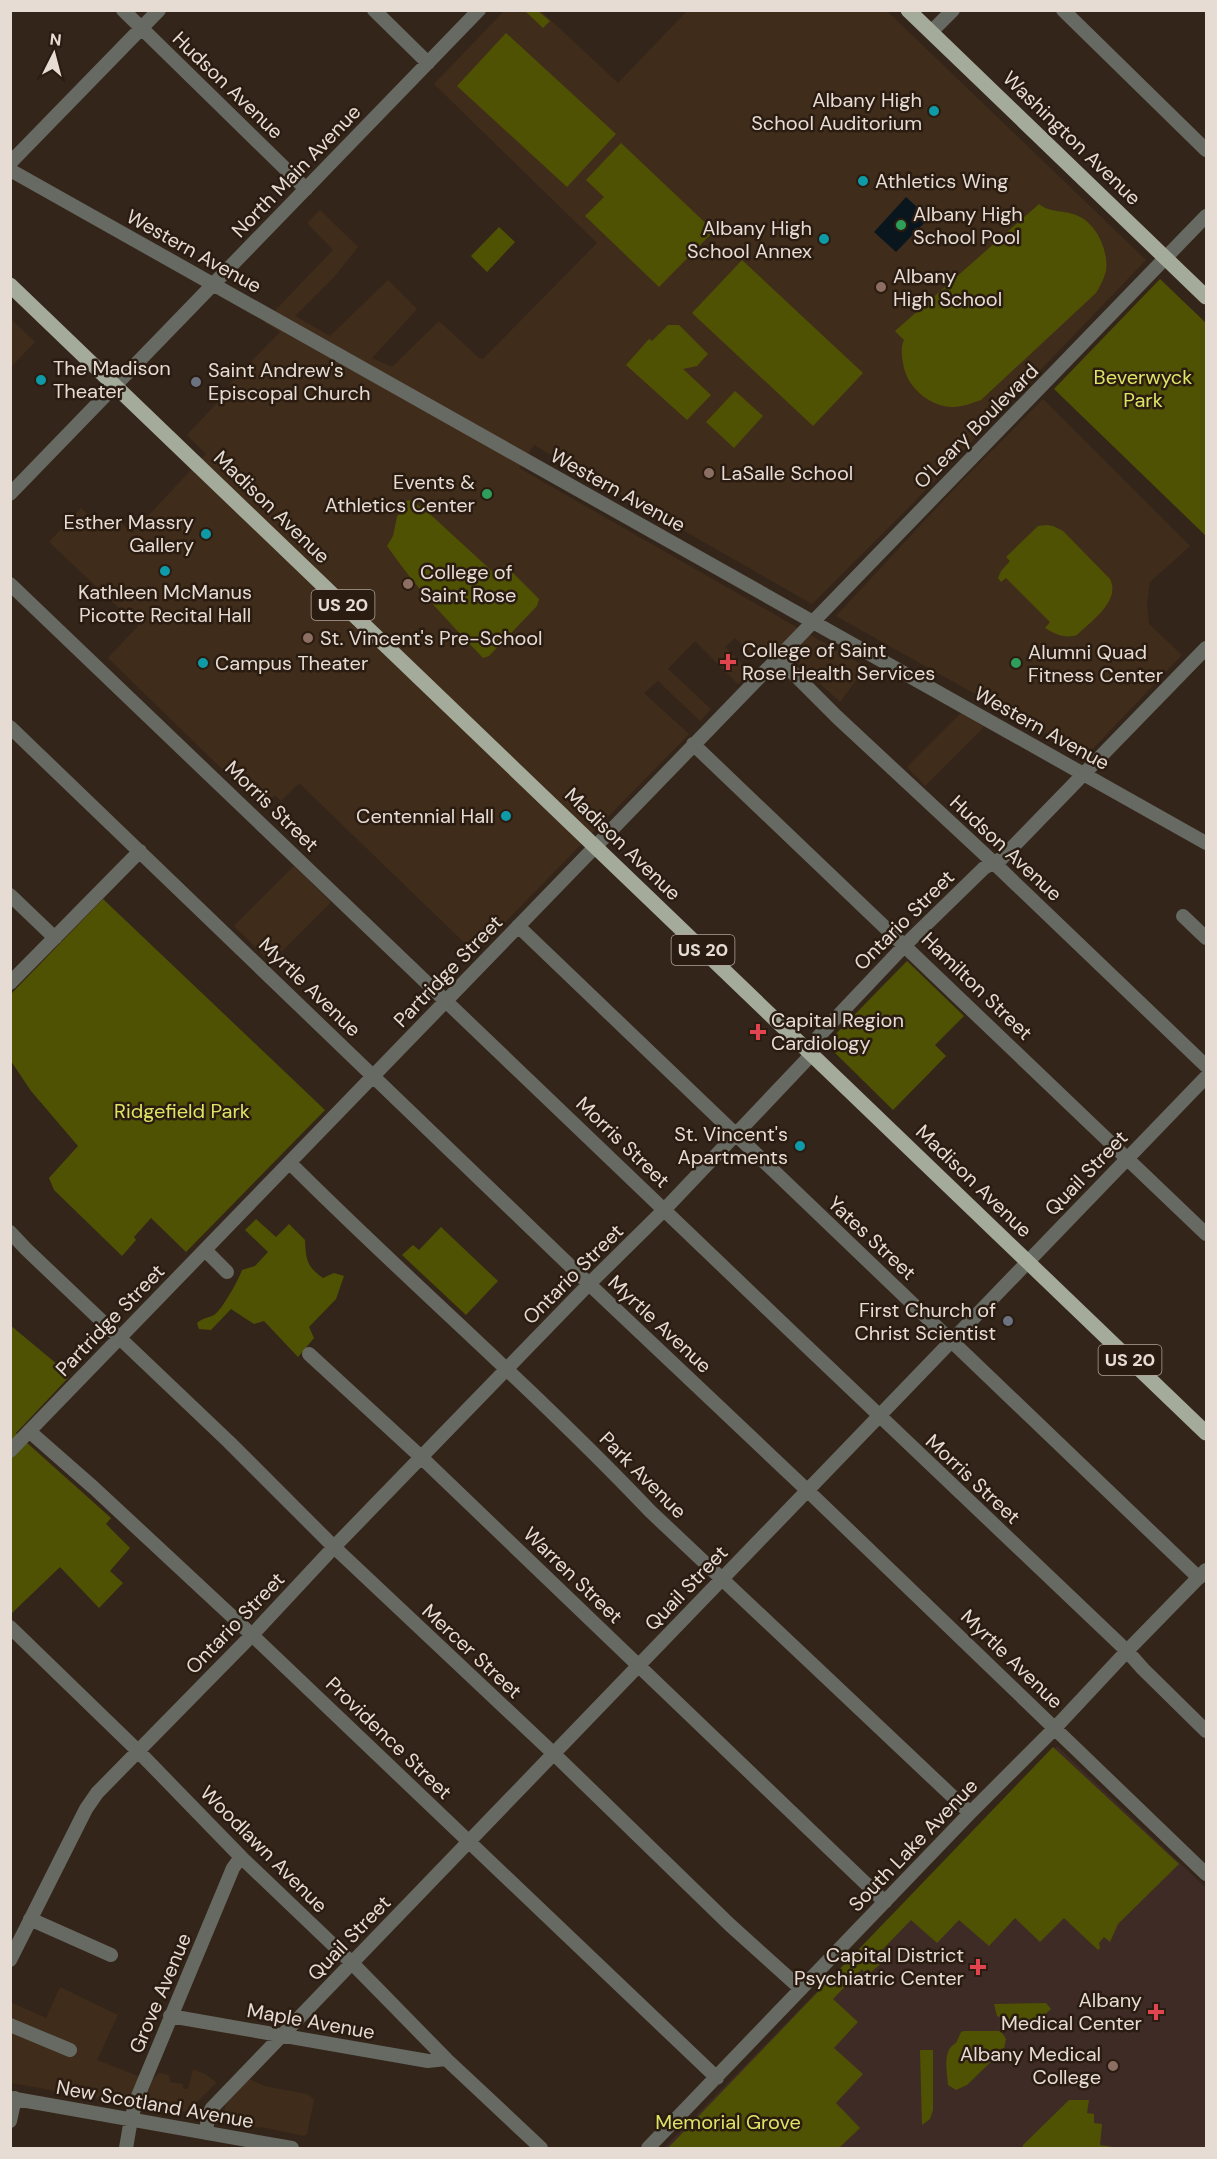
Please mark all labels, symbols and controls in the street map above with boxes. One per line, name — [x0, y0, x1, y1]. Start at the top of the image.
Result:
north arrow — [24, 24, 84, 84]
street label: Hudson Avenue — [167, 26, 289, 144]
text: N — [49, 29, 62, 51]
street label: Washington Avenue — [997, 65, 1147, 211]
place label: Albany High School Auditorium — [751, 87, 922, 136]
street label: North Main Avenue — [226, 99, 366, 243]
marker: Albany High School Auditorium — [927, 104, 941, 118]
place label: Athletics Wing — [875, 168, 1009, 194]
marker: Athletics Wing — [856, 174, 870, 188]
place label: Albany High School Pool — [913, 201, 1023, 250]
street label: Western Avenue — [122, 203, 266, 299]
place label: Albany High School Annex — [687, 215, 812, 264]
marker: Albany High School Pool — [894, 218, 908, 232]
marker: Albany High School Annex — [817, 232, 831, 246]
place label: Albany High School — [893, 263, 1002, 312]
marker: Albany High School — [874, 280, 888, 294]
place label: The Madison Theater — [53, 355, 171, 404]
place label: Saint Andrew's Episcopal Church — [208, 357, 370, 406]
street label: O'Leary Boulevard — [908, 358, 1044, 494]
park label: Beverwyck Park — [1094, 364, 1192, 413]
marker: The Madison Theater — [34, 373, 48, 387]
marker: Saint Andrew's Episcopal Church — [189, 375, 203, 389]
street label: Western Avenue — [546, 442, 690, 538]
street label: Madison Avenue — [208, 445, 336, 569]
place label: LaSalle School — [721, 460, 853, 486]
marker: LaSalle School — [702, 466, 716, 480]
place label: Events & Athletics Center — [325, 469, 475, 518]
marker: Events & Athletics Center — [480, 487, 494, 501]
place label: Esther Massry Gallery — [63, 509, 194, 558]
marker: Esther Massry Gallery — [199, 527, 213, 541]
place label: College of Saint Rose — [420, 559, 516, 608]
marker: Kathleen McManus Picotte Recital Hall — [158, 564, 172, 578]
marker: College of Saint Rose — [401, 577, 415, 591]
place label: Kathleen McManus Picotte Recital Hall — [78, 579, 252, 628]
road number: US 20 — [312, 590, 374, 620]
place label: St. Vincent's Pre-School — [320, 625, 543, 651]
marker: St. Vincent's Pre-School — [301, 631, 315, 645]
place label: College of Saint Rose Health Services — [742, 637, 935, 686]
place label: Alumni Quad Fitness Center — [1028, 639, 1163, 688]
place label: Campus Theater — [215, 650, 368, 676]
marker: College of Saint Rose Health Services — [719, 653, 737, 671]
marker: Campus Theater — [196, 656, 210, 670]
marker: Alumni Quad Fitness Center — [1009, 656, 1023, 670]
street label: Western Avenue — [970, 680, 1114, 776]
street label: Morris Street — [220, 755, 324, 857]
street label: Madison Avenue — [559, 782, 687, 906]
street label: Hudson Avenue — [944, 789, 1068, 907]
place label: Centennial Hall — [356, 803, 494, 829]
marker: Centennial Hall — [499, 809, 513, 823]
street label: Ontario Street — [848, 864, 960, 976]
street label: Partridge Street — [388, 909, 508, 1033]
street label: Hamilton Street — [916, 926, 1038, 1046]
street label: Myrtle Avenue — [253, 932, 367, 1042]
road number: US 20 — [672, 935, 734, 965]
place label: Capital Region Cardiology — [771, 1007, 904, 1056]
marker: Capital Region Cardiology — [749, 1023, 767, 1041]
street label: Morris Street — [571, 1091, 675, 1193]
park label: Ridgefield Park — [114, 1098, 250, 1124]
street label: Madison Avenue — [910, 1119, 1038, 1243]
place label: St. Vincent's Apartments — [674, 1121, 788, 1170]
street label: Quail Street — [1039, 1125, 1133, 1221]
marker: St. Vincent's Apartments — [793, 1139, 807, 1153]
street label: Yates Street — [822, 1190, 922, 1286]
street label: Ontario Street — [517, 1218, 629, 1330]
street label: Partridge Street — [50, 1258, 170, 1382]
street label: Myrtle Avenue — [603, 1269, 717, 1379]
place label: First Church of Christ Scientist — [854, 1297, 996, 1346]
marker: First Church of Christ Scientist — [1001, 1314, 1015, 1328]
road number: US 20 — [1098, 1345, 1162, 1375]
street label: Park Avenue — [594, 1426, 692, 1524]
street label: Morris Street — [920, 1428, 1026, 1530]
street label: Warren Street — [518, 1521, 628, 1629]
street label: Quail Street — [639, 1540, 733, 1636]
street label: Ontario Street — [180, 1566, 290, 1679]
street label: Mercer Street — [417, 1598, 528, 1704]
street label: Myrtle Avenue — [955, 1604, 1069, 1714]
street label: Providence Street — [320, 1671, 458, 1805]
street label: South Lake Avenue — [843, 1773, 983, 1917]
street label: Woodlawn Avenue — [195, 1780, 333, 1918]
street label: Quail Street — [302, 1890, 396, 1986]
street label: Grove Avenue — [123, 1929, 197, 2057]
place label: Capital District Psychiatric Center — [794, 1942, 964, 1991]
marker: Capital District Psychiatric Center — [969, 1958, 987, 1976]
place label: Albany Medical Center — [1001, 1987, 1142, 2036]
street label: Maple Avenue — [245, 1997, 377, 2045]
marker: Albany Medical Center — [1147, 2003, 1165, 2021]
place label: Albany Medical College — [960, 2041, 1101, 2090]
marker: Albany Medical College — [1106, 2059, 1120, 2073]
street label: New Scotland Avenue — [54, 2074, 256, 2134]
park label: Memorial Grove — [655, 2109, 801, 2135]

